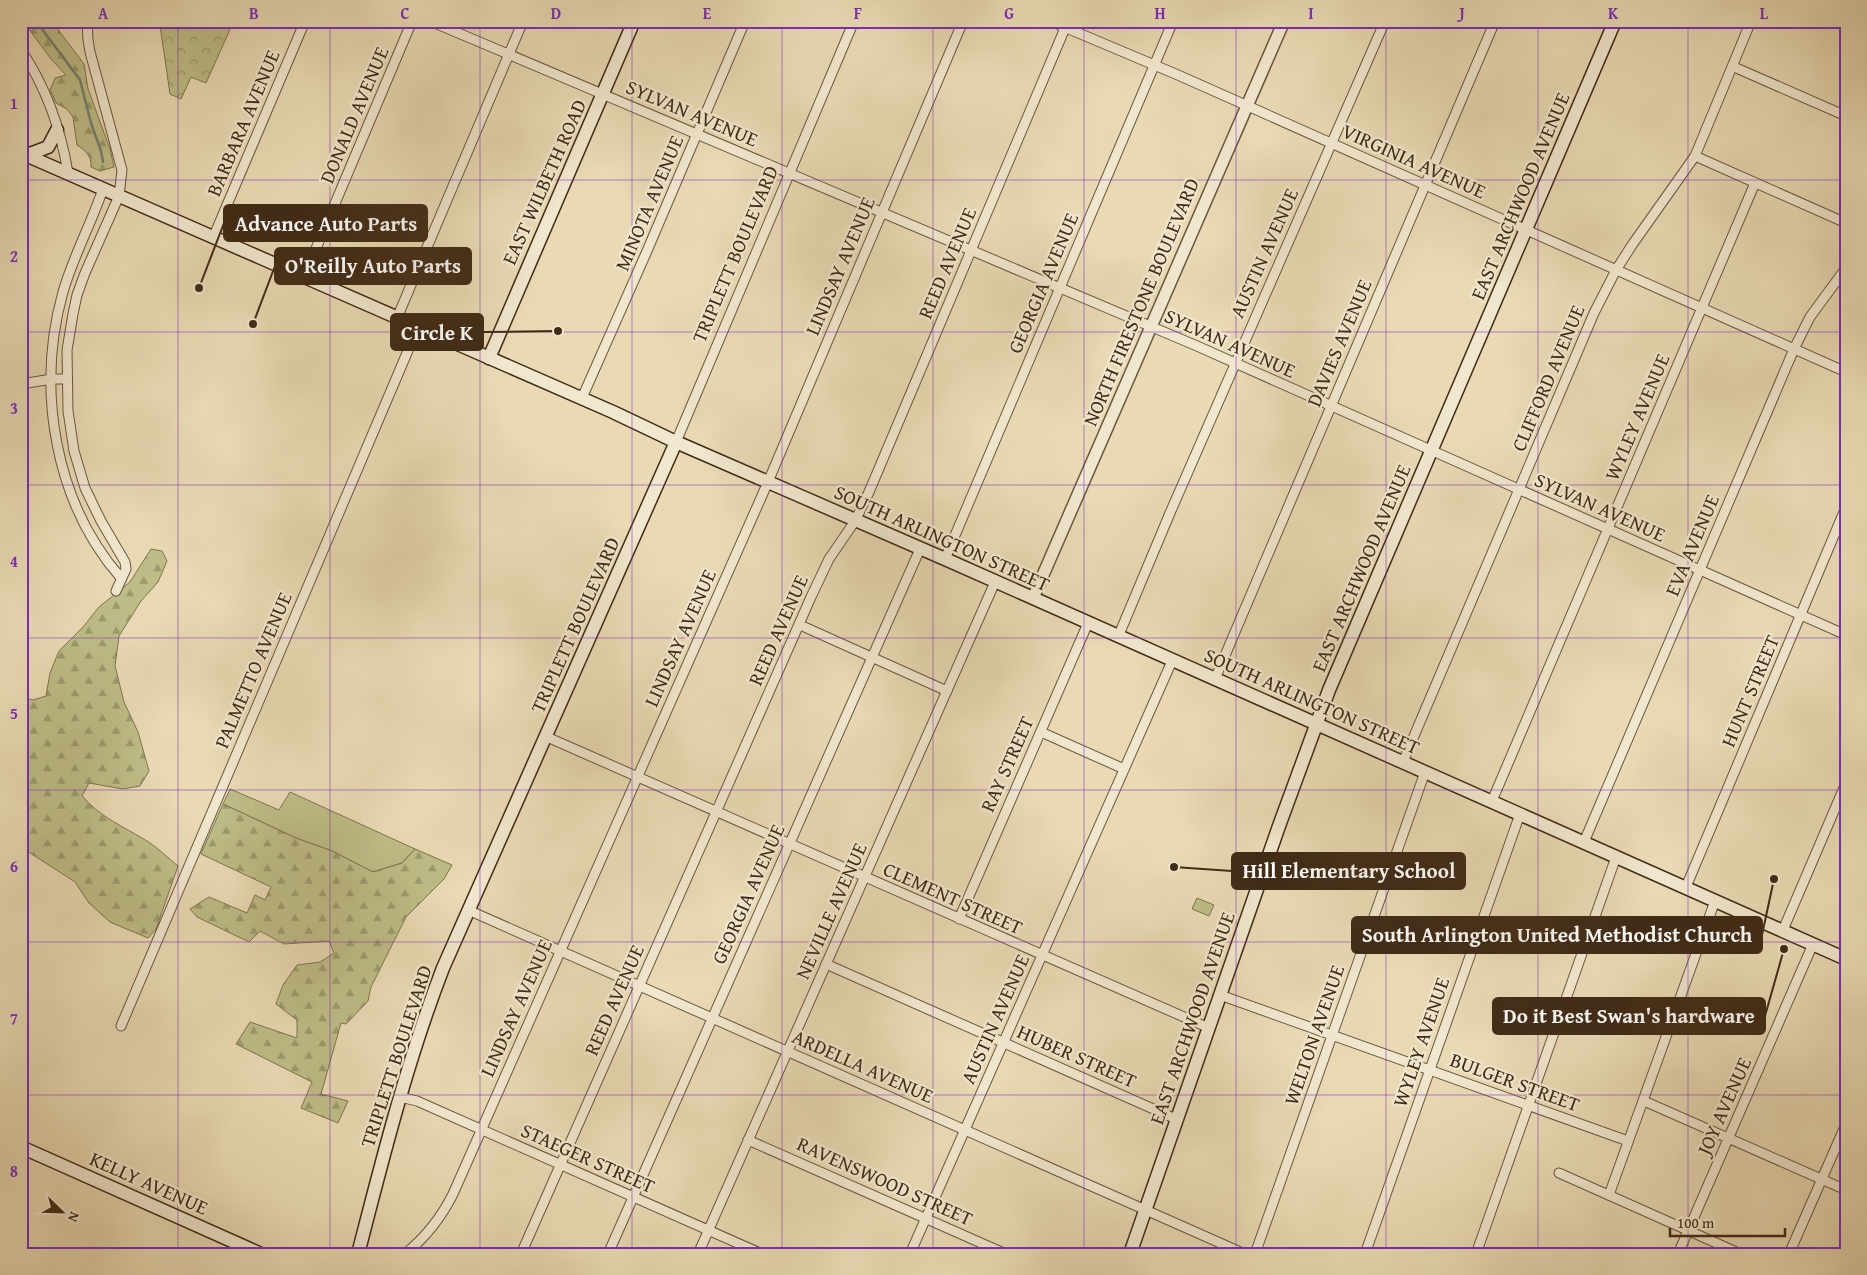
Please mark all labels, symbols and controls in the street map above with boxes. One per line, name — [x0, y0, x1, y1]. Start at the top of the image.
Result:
text: A — [98, 1, 109, 25]
text: B — [249, 1, 259, 25]
text: C — [400, 1, 410, 25]
text: D — [551, 1, 561, 25]
text: E — [703, 1, 712, 25]
text: F — [854, 1, 862, 25]
text: G — [1004, 1, 1014, 25]
text: H — [1154, 1, 1166, 25]
text: I — [1308, 1, 1314, 25]
text: J — [1456, 1, 1465, 25]
text: K — [1608, 1, 1619, 25]
text: L — [1760, 1, 1769, 25]
street label: DONALD AVENUE — [312, 42, 395, 188]
street label: BARBARA AVENUE — [199, 45, 286, 201]
street label: SYLVAN AVENUE — [622, 72, 763, 153]
street label: EAST ARCHWOOD AVENUE — [1463, 87, 1576, 304]
text: 1 — [10, 91, 18, 115]
street label: EAST WILBETH ROAD — [494, 94, 593, 269]
street label: VIRGINIA AVENUE — [1338, 116, 1491, 205]
street label: MINOTA AVENUE — [607, 131, 690, 275]
street label: TRIPLETT BOULEVARD — [684, 161, 785, 347]
street label: NORTH FIRESTONE BOULEVARD — [1075, 173, 1206, 430]
street label: AUSTIN AVENUE — [1222, 183, 1305, 322]
street label: LINDSAY AVENUE — [797, 192, 882, 340]
street label: REED AVENUE — [910, 203, 983, 323]
callout: Advance Auto Parts — [224, 205, 427, 241]
text: Advance Auto Parts — [235, 208, 417, 239]
street label: GEORGIA AVENUE — [1000, 208, 1085, 358]
text: 2 — [10, 244, 18, 268]
callout: O'Reilly Auto Parts — [275, 248, 471, 284]
text: O'Reilly Auto Parts — [285, 250, 461, 281]
street label: DAVIES AVENUE — [1299, 275, 1378, 411]
street label: CLIFFORD AVENUE — [1504, 300, 1591, 456]
street label: SYLVAN AVENUE — [1160, 301, 1300, 384]
callout: Circle K — [391, 314, 483, 350]
text: Circle K — [401, 317, 474, 348]
street label: WYLEY AVENUE — [1597, 349, 1676, 485]
text: 3 — [10, 396, 18, 420]
street label: EAST ARCHWOOD AVENUE — [1304, 459, 1417, 676]
street label: SYLVAN AVENUE — [1530, 465, 1670, 548]
street label: SOUTH ARLINGTON STREET — [830, 477, 1055, 598]
street label: EVA AVENUE — [1657, 489, 1726, 600]
street label: TRIPLETT BOULEVARD — [523, 532, 626, 717]
text: 4 — [10, 549, 18, 573]
street label: LINDSAY AVENUE — [636, 564, 723, 711]
street label: REED AVENUE — [740, 570, 815, 690]
street label: PALMETTO AVENUE — [207, 587, 299, 752]
street label: HUNT STREET — [1713, 630, 1786, 751]
street label: SOUTH ARLINGTON STREET — [1200, 640, 1425, 761]
text: 5 — [10, 701, 18, 725]
street label: RAY STREET — [973, 711, 1041, 816]
street label: GEORGIA AVENUE — [704, 819, 791, 968]
street label: NEVILLE AVENUE — [787, 838, 874, 984]
callout: Hill Elementary School — [1232, 853, 1465, 889]
text: 6 — [10, 854, 18, 878]
street label: CLEMENT STREET — [879, 854, 1028, 941]
text: Hill Elementary School — [1243, 855, 1456, 886]
street label: EAST ARCHWOOD AVENUE — [1142, 908, 1242, 1128]
callout: South Arlington United Methodist Church — [1352, 917, 1762, 953]
text: South Arlington United Methodist Church — [1362, 919, 1753, 950]
street label: LINDSAY AVENUE — [472, 934, 559, 1081]
street label: REED AVENUE — [576, 940, 651, 1060]
street label: AUSTIN AVENUE — [953, 949, 1036, 1088]
street label: TRIPLETT BOULEVARD — [352, 961, 439, 1151]
street label: WELTON AVENUE — [1276, 961, 1351, 1109]
street label: WYLEY AVENUE — [1385, 973, 1456, 1111]
callout: Do it Best Swan's hardware — [1493, 998, 1765, 1034]
text: Do it Best Swan's hardware — [1503, 1000, 1755, 1031]
text: 7 — [10, 1006, 18, 1030]
street label: HUBER STREET — [1013, 1016, 1141, 1095]
street label: ARDELLA AVENUE — [788, 1021, 939, 1110]
street label: BULGER STREET — [1446, 1045, 1584, 1118]
street label: JOY AVENUE — [1688, 1052, 1758, 1162]
street label: STAEGER STREET — [517, 1115, 660, 1200]
street label: RAVENSWOOD STREET — [793, 1129, 978, 1232]
street label: KELLY AVENUE — [85, 1144, 213, 1222]
text: 8 — [10, 1159, 18, 1183]
north arrow — [38, 1188, 88, 1238]
scale bar — [1670, 1205, 1784, 1237]
text: N — [63, 1209, 85, 1226]
text: 100 m — [1677, 1212, 1715, 1233]

